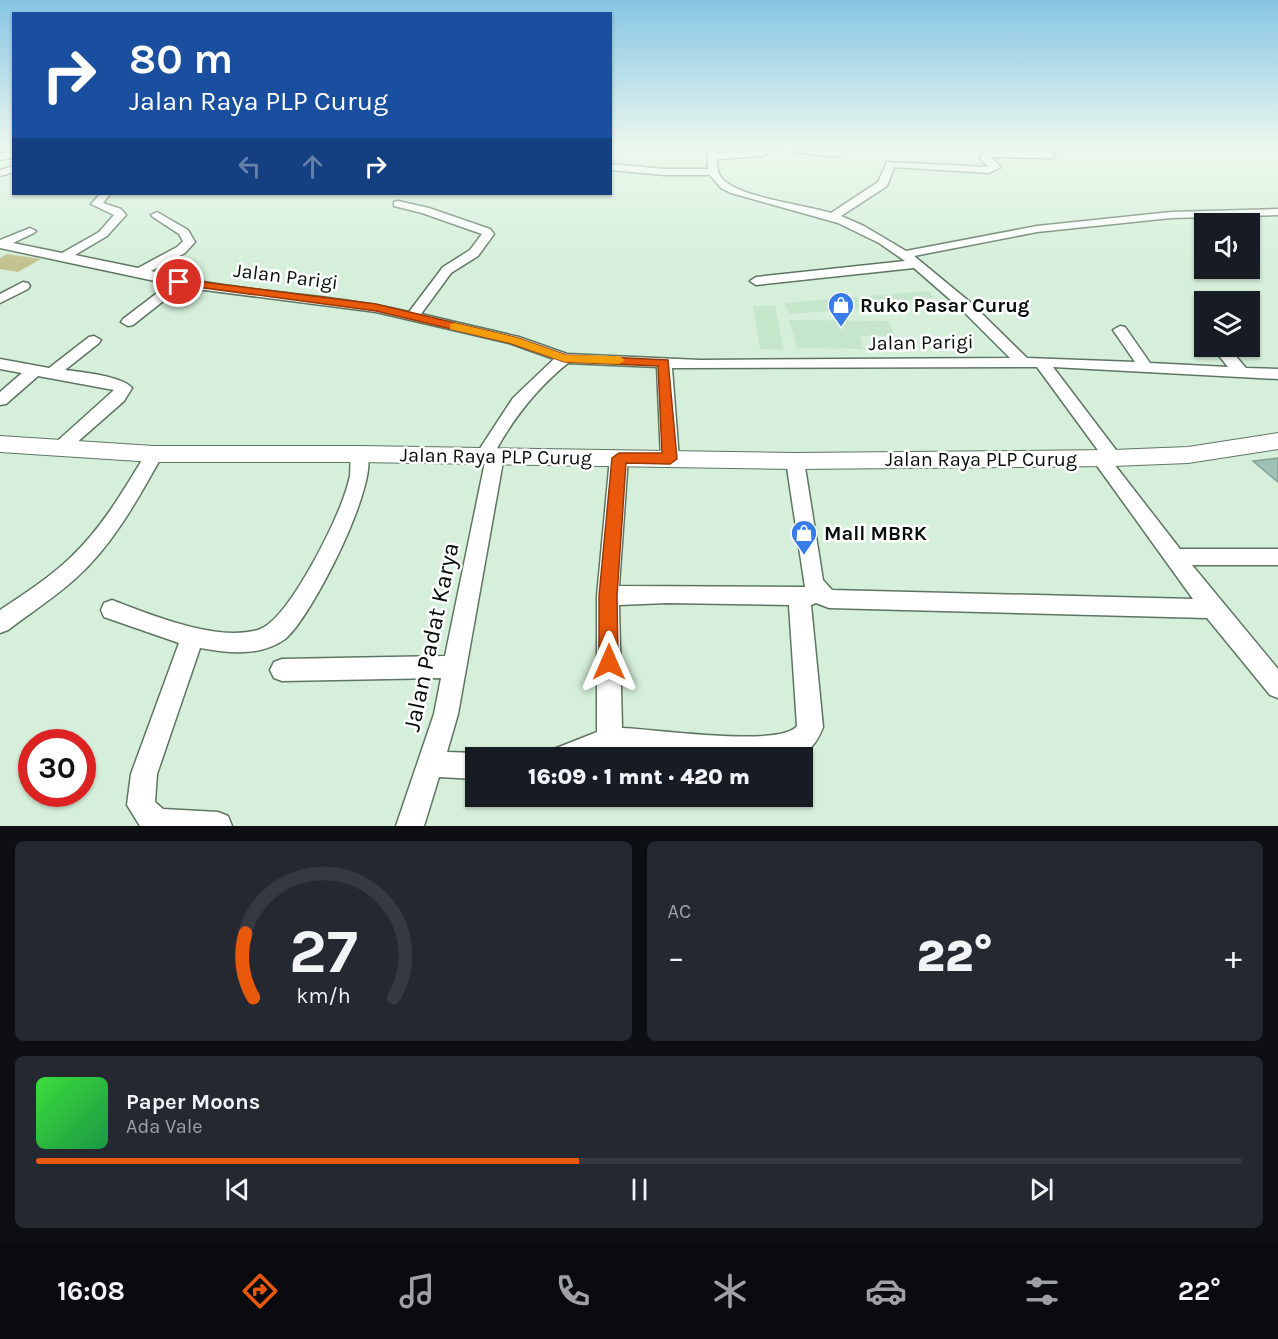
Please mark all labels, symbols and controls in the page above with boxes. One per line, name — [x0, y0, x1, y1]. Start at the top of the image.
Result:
text: 80 m — [129, 34, 233, 84]
icon: right — [30, 36, 108, 114]
text: Jalan Raya PLP Curug — [129, 85, 388, 117]
icon: left — [233, 150, 266, 183]
icon: ahead — [296, 150, 329, 183]
icon: right — [359, 150, 392, 183]
map controls — [1194, 213, 1260, 357]
button: sound — [1194, 213, 1260, 279]
pin — [153, 256, 204, 307]
street label: Jalan Parigi — [232, 259, 339, 294]
icon: arrive — [162, 265, 195, 298]
shop icon: Ruko Pasar Curug — [826, 290, 856, 328]
button: layers — [1194, 291, 1260, 357]
place label: Ruko Pasar Curug — [860, 294, 1030, 317]
street label: Jalan Parigi — [868, 330, 974, 355]
street label: Jalan Raya PLP Curug — [400, 443, 592, 470]
street label: Jalan Raya PLP Curug — [885, 448, 1077, 471]
shop icon: Mall MBRK — [789, 518, 819, 556]
place label: Mall MBRK — [824, 522, 927, 545]
street label: Jalan Padat Karya — [397, 540, 465, 734]
position arrow — [577, 630, 641, 694]
speed limit sign: 30 — [18, 729, 96, 807]
text: 16:09 · 1 mnt · 420 m — [528, 764, 750, 790]
text: AC — [668, 900, 691, 923]
text: 27 — [289, 915, 358, 988]
text: 22° — [916, 930, 993, 982]
text: − — [668, 938, 685, 976]
text: + — [1225, 938, 1242, 976]
text: km/h — [296, 983, 350, 1008]
text: Paper Moons — [126, 1089, 260, 1115]
text: Ada Vale — [126, 1115, 203, 1138]
icon: previous — [221, 1173, 254, 1206]
icon: pause — [623, 1173, 656, 1206]
icon: next — [1025, 1173, 1058, 1206]
icon: directions — [239, 1270, 281, 1312]
icon: music — [396, 1270, 438, 1312]
icon: phone — [552, 1270, 594, 1312]
icon: climate — [709, 1270, 751, 1312]
icon: car — [865, 1270, 907, 1312]
icon: filters — [1021, 1270, 1063, 1312]
text: 16:08 — [57, 1275, 125, 1307]
text: 22° — [1178, 1275, 1221, 1307]

